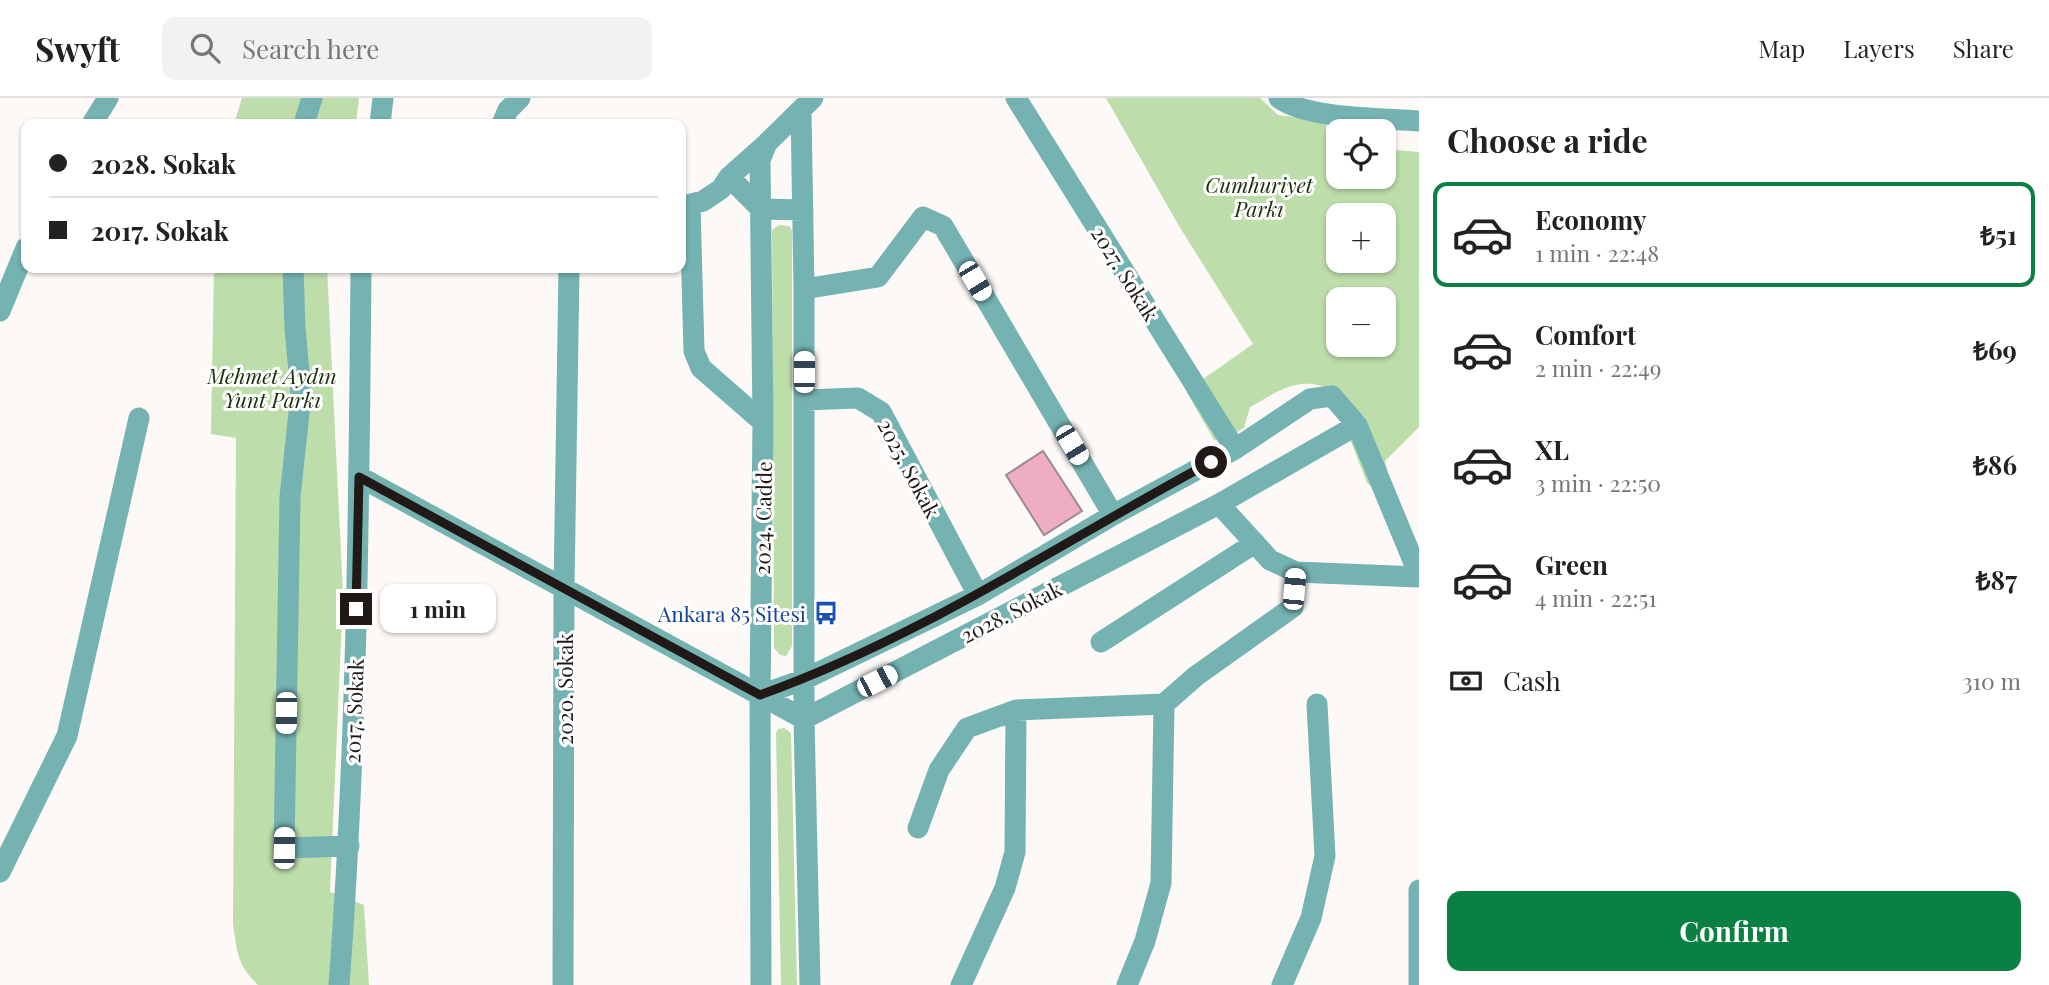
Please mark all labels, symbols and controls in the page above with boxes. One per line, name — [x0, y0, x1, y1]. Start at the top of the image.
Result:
search box — [162, 17, 652, 80]
text: Swyft — [35, 26, 120, 70]
icon: search — [186, 29, 224, 67]
text: Search here — [242, 31, 379, 66]
text: Map — [1759, 32, 1805, 64]
text: Layers — [1843, 32, 1915, 64]
text: Share — [1953, 32, 2014, 64]
text: Choose a ride — [1447, 118, 1648, 161]
map controls — [1326, 119, 1396, 357]
button: locate — [1326, 119, 1396, 189]
text: 2028. Sokak — [91, 146, 236, 181]
park label: Cumhuriyet Parkı — [1205, 170, 1314, 222]
text: Economy — [1535, 202, 1646, 237]
button: + — [1326, 203, 1396, 273]
icon: car — [1451, 203, 1514, 266]
text: 2017. Sokak — [91, 213, 229, 248]
text: ₺51 — [1980, 217, 2017, 252]
street label: 2027. Sokak — [1086, 220, 1166, 326]
text: 1 min · 22:48 — [1535, 237, 1659, 268]
car — [956, 258, 995, 304]
button: − — [1326, 287, 1396, 357]
text: Comfort — [1535, 317, 1636, 352]
icon: car — [1451, 318, 1514, 381]
text: ₺69 — [1973, 332, 2017, 367]
car — [794, 351, 815, 393]
text: 2 min · 22:49 — [1535, 352, 1661, 383]
park label: Mehmet Aydın Yunt Parkı — [206, 361, 337, 413]
street label: 2025. Sokak — [872, 414, 948, 523]
car — [1053, 422, 1092, 468]
text: XL — [1535, 432, 1569, 467]
icon: car — [1451, 433, 1514, 496]
route start — [1195, 446, 1227, 478]
text: ₺86 — [1973, 447, 2017, 482]
street label: 2024. Cadde — [747, 461, 777, 575]
text: 3 min · 22:50 — [1535, 467, 1661, 498]
text: Green — [1535, 547, 1608, 582]
icon: car — [1451, 548, 1514, 611]
text: ₺87 — [1976, 562, 2017, 597]
car — [1282, 567, 1307, 611]
street label: 2028. Sokak — [956, 573, 1067, 648]
text: 4 min · 22:51 — [1535, 582, 1657, 613]
callout: 1 min — [380, 584, 496, 634]
route end — [340, 593, 372, 625]
text: 1 min — [410, 593, 466, 624]
place label: Ankara 85 Sitesi — [657, 599, 806, 627]
bus stop icon: Ankara 85 Sitesi — [812, 599, 840, 627]
street label: 2020. Sokak — [550, 633, 578, 745]
street label: 2017. Sokak — [337, 658, 369, 764]
car — [854, 662, 901, 700]
icon: cash — [1447, 662, 1485, 700]
text: Cash — [1503, 663, 1561, 698]
text: 310 m — [1962, 665, 2021, 696]
car — [276, 692, 297, 734]
car — [274, 827, 295, 869]
button: Confirm — [1447, 891, 2021, 971]

